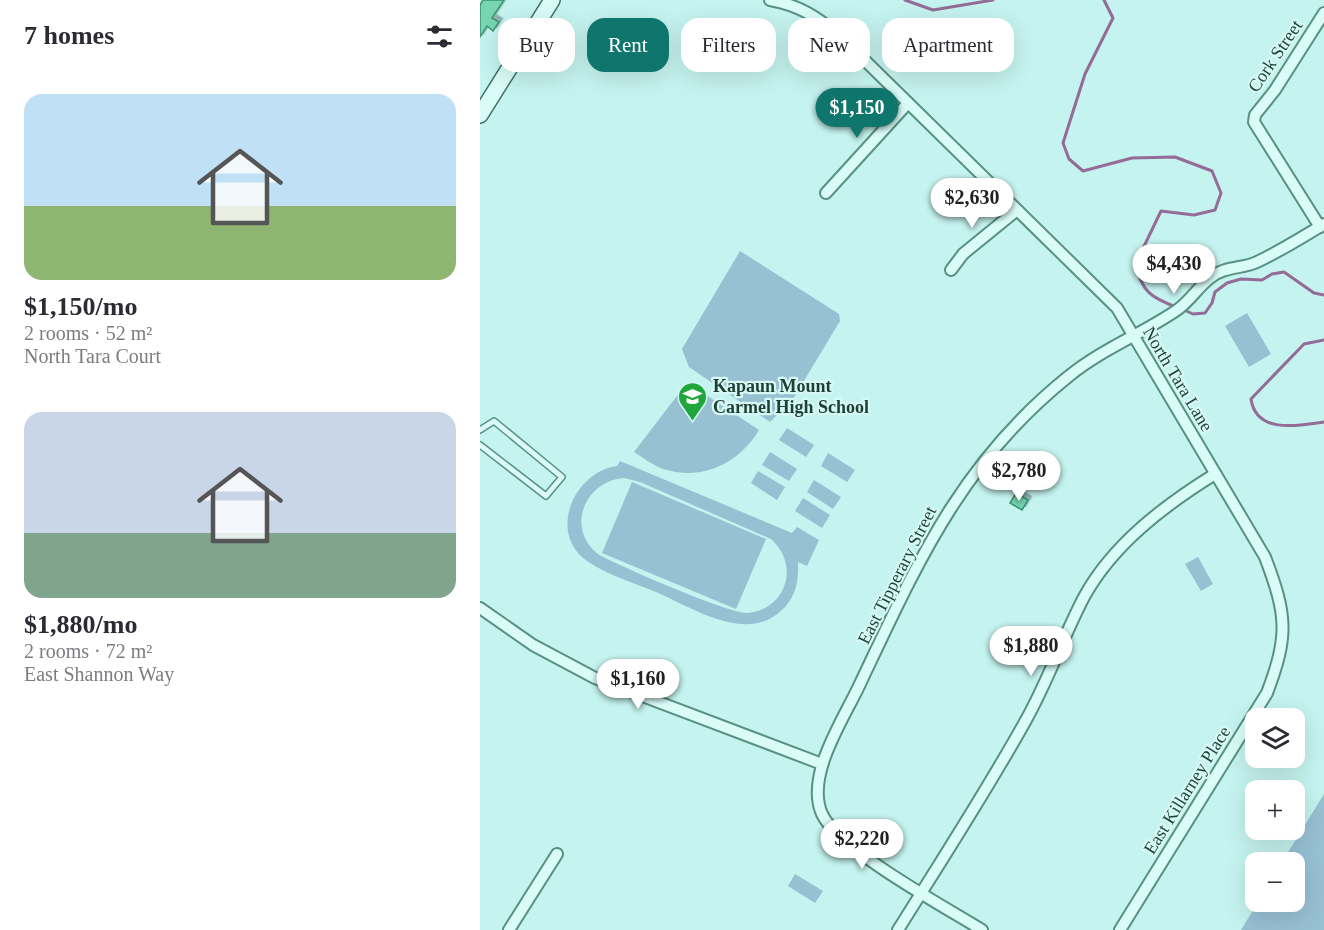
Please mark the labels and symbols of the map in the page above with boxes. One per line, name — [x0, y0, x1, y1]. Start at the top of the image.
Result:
street label: Cork Street — [1244, 16, 1306, 96]
pin: $1,150 — [808, 88, 906, 139]
pin: $2,630 — [923, 178, 1021, 229]
pin: $4,430 — [1125, 244, 1223, 295]
street label: North Tara Lane — [1139, 323, 1217, 435]
place label: Kapaun Mount Carmel High School — [713, 376, 869, 417]
school or university icon: Kapaun Mount Carmel High School — [676, 380, 708, 422]
pin: $2,780 — [970, 451, 1068, 502]
street label: East Tipperary Street — [854, 503, 940, 647]
pin: $1,880 — [982, 626, 1080, 677]
pin: $1,160 — [589, 659, 687, 710]
street label: East Killarney Place — [1140, 722, 1234, 858]
pin: $2,220 — [813, 819, 911, 870]

